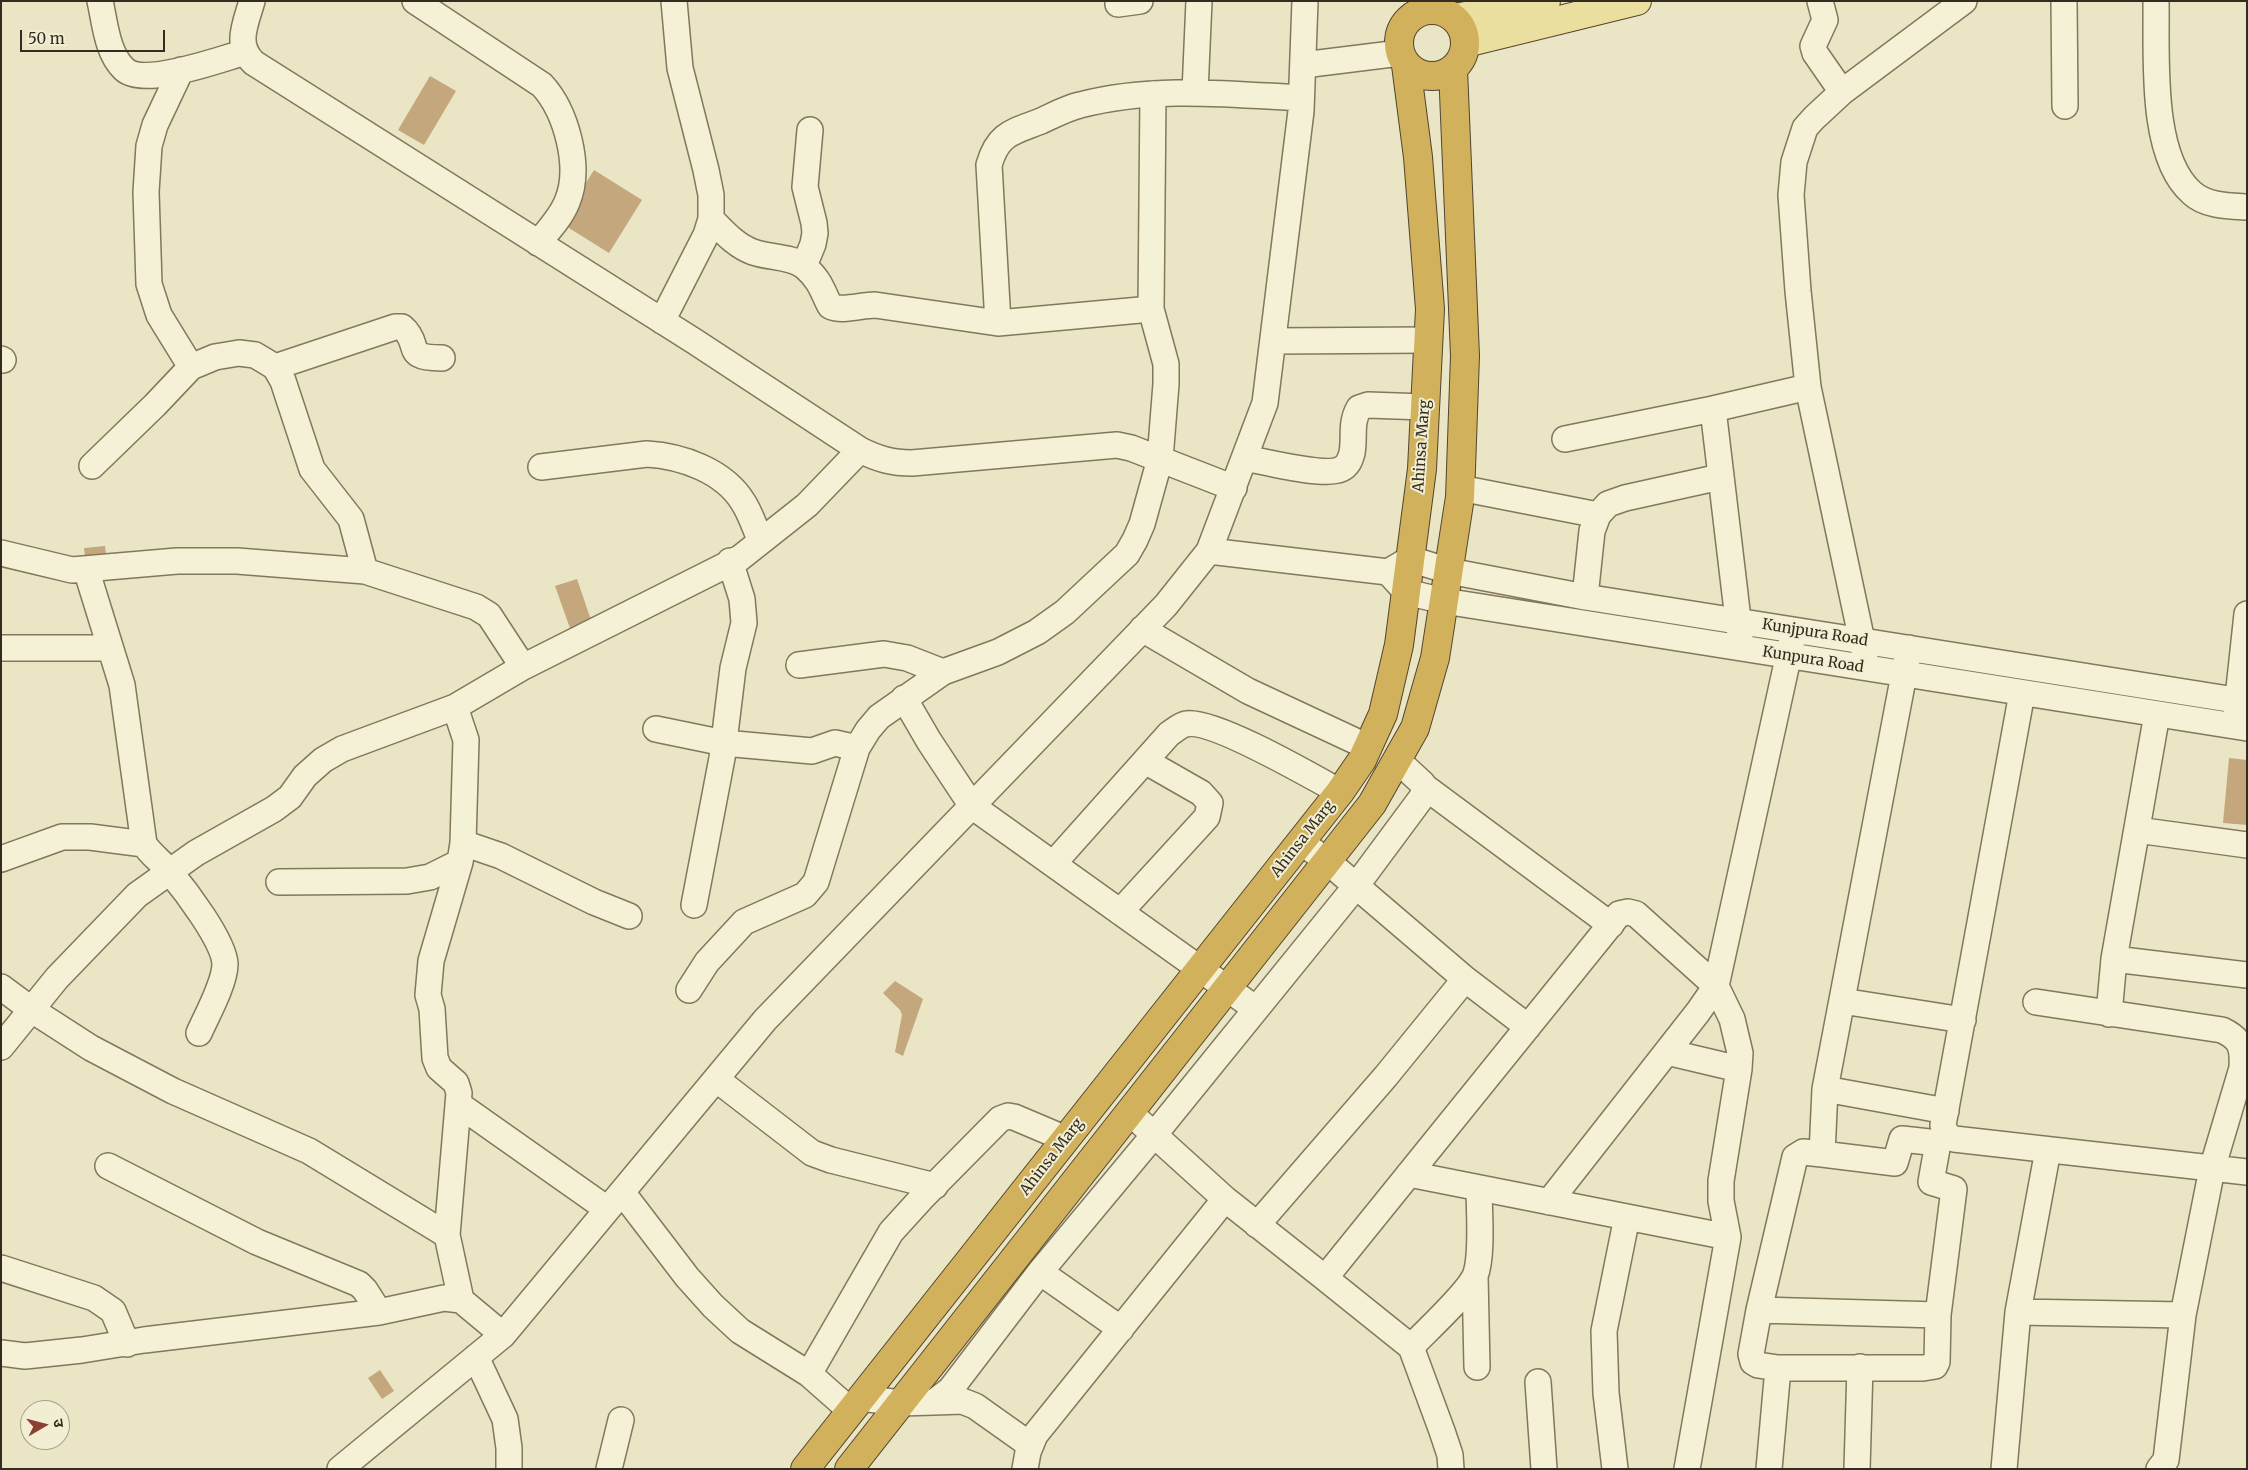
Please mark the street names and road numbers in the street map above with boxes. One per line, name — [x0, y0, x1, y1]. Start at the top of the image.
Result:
street label: Ahinsa Marg — [1410, 399, 1434, 493]
street label: Kunjpura Road — [1761, 616, 1869, 650]
street label: Kunpura Road — [1761, 643, 1865, 677]
street label: Ahinsa Marg — [1267, 797, 1339, 881]
street label: Ahinsa Marg — [1016, 1115, 1088, 1199]

